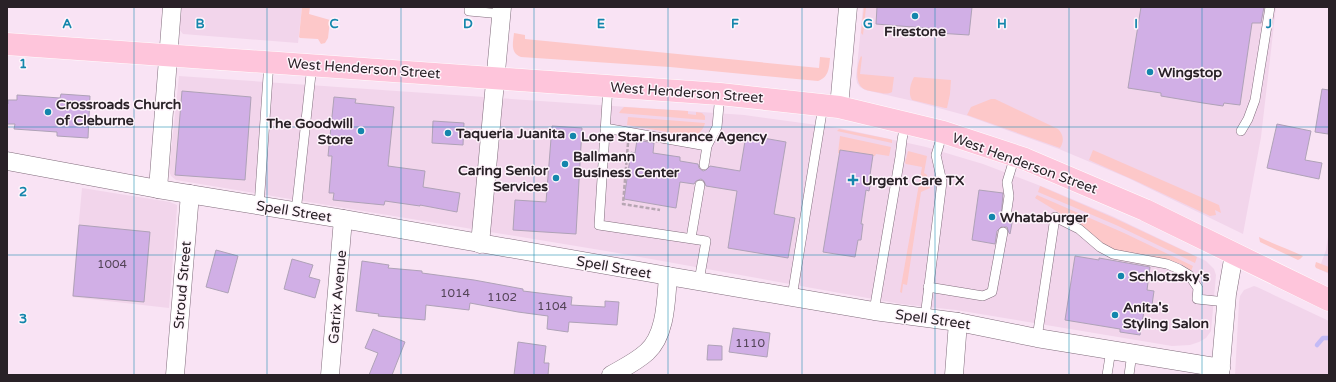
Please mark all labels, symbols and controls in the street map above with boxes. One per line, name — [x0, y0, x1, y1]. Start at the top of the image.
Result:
marker: Firestone — [910, 11, 920, 21]
text: A — [62, 16, 72, 32]
text: B — [195, 16, 205, 32]
text: C — [329, 16, 339, 32]
text: D — [463, 16, 473, 32]
text: E — [597, 16, 605, 32]
text: F — [731, 16, 739, 32]
text: G — [863, 16, 873, 32]
text: H — [997, 16, 1007, 32]
text: I — [1134, 16, 1138, 32]
text: J — [1265, 16, 1272, 32]
place label: Firestone — [884, 23, 946, 40]
street label: West Henderson Street — [287, 55, 442, 82]
text: 1 — [19, 56, 27, 72]
place label: Wingstop — [1158, 64, 1222, 81]
marker: Wingstop — [1145, 67, 1155, 77]
street label: West Henderson Street — [610, 79, 765, 106]
place label: Crossroads Church of Cleburne — [56, 96, 181, 129]
marker: Crossroads Church of Cleburne — [43, 107, 53, 117]
place label: The Goodwill Store — [265, 115, 353, 148]
place label: Taqueria Juanita — [455, 125, 565, 142]
marker: The Goodwill Store — [356, 126, 366, 136]
marker: Taqueria Juanita — [443, 128, 453, 138]
place label: Lone Star Insurance Agency — [581, 128, 768, 145]
street label: West Henderson Street — [950, 129, 1100, 198]
marker: Lone Star Insurance Agency — [568, 131, 578, 141]
place label: Ballmann Business Center — [573, 148, 680, 181]
marker: Ballmann Business Center — [560, 159, 570, 169]
place label: Caring Senior Services — [458, 162, 549, 195]
place label: Urgent Care TX — [862, 172, 965, 189]
marker: Caring Senior Services — [551, 173, 561, 183]
marker: Urgent Care TX — [847, 174, 859, 186]
text: 2 — [19, 184, 27, 200]
street label: Spell Street — [255, 197, 333, 226]
place label: Whataburger — [1000, 209, 1089, 226]
marker: Whataburger — [987, 212, 997, 222]
street label: Stroud Street — [170, 240, 195, 330]
street label: Gatrix Avenue — [325, 250, 350, 345]
street label: Spell Street — [575, 253, 653, 283]
house number: 1004 — [97, 257, 128, 271]
place label: Schlotzsky's — [1129, 268, 1210, 285]
marker: Schlotzsky's — [1116, 271, 1126, 281]
house number: 1014 — [440, 286, 471, 300]
house number: 1102 — [487, 290, 517, 304]
house number: 1104 — [537, 299, 568, 313]
place label: Anita's Styling Salon — [1123, 299, 1209, 332]
street label: Spell Street — [894, 306, 972, 333]
marker: Anita's Styling Salon — [1110, 310, 1120, 320]
text: 3 — [19, 311, 27, 327]
house number: 1110 — [735, 336, 766, 350]

